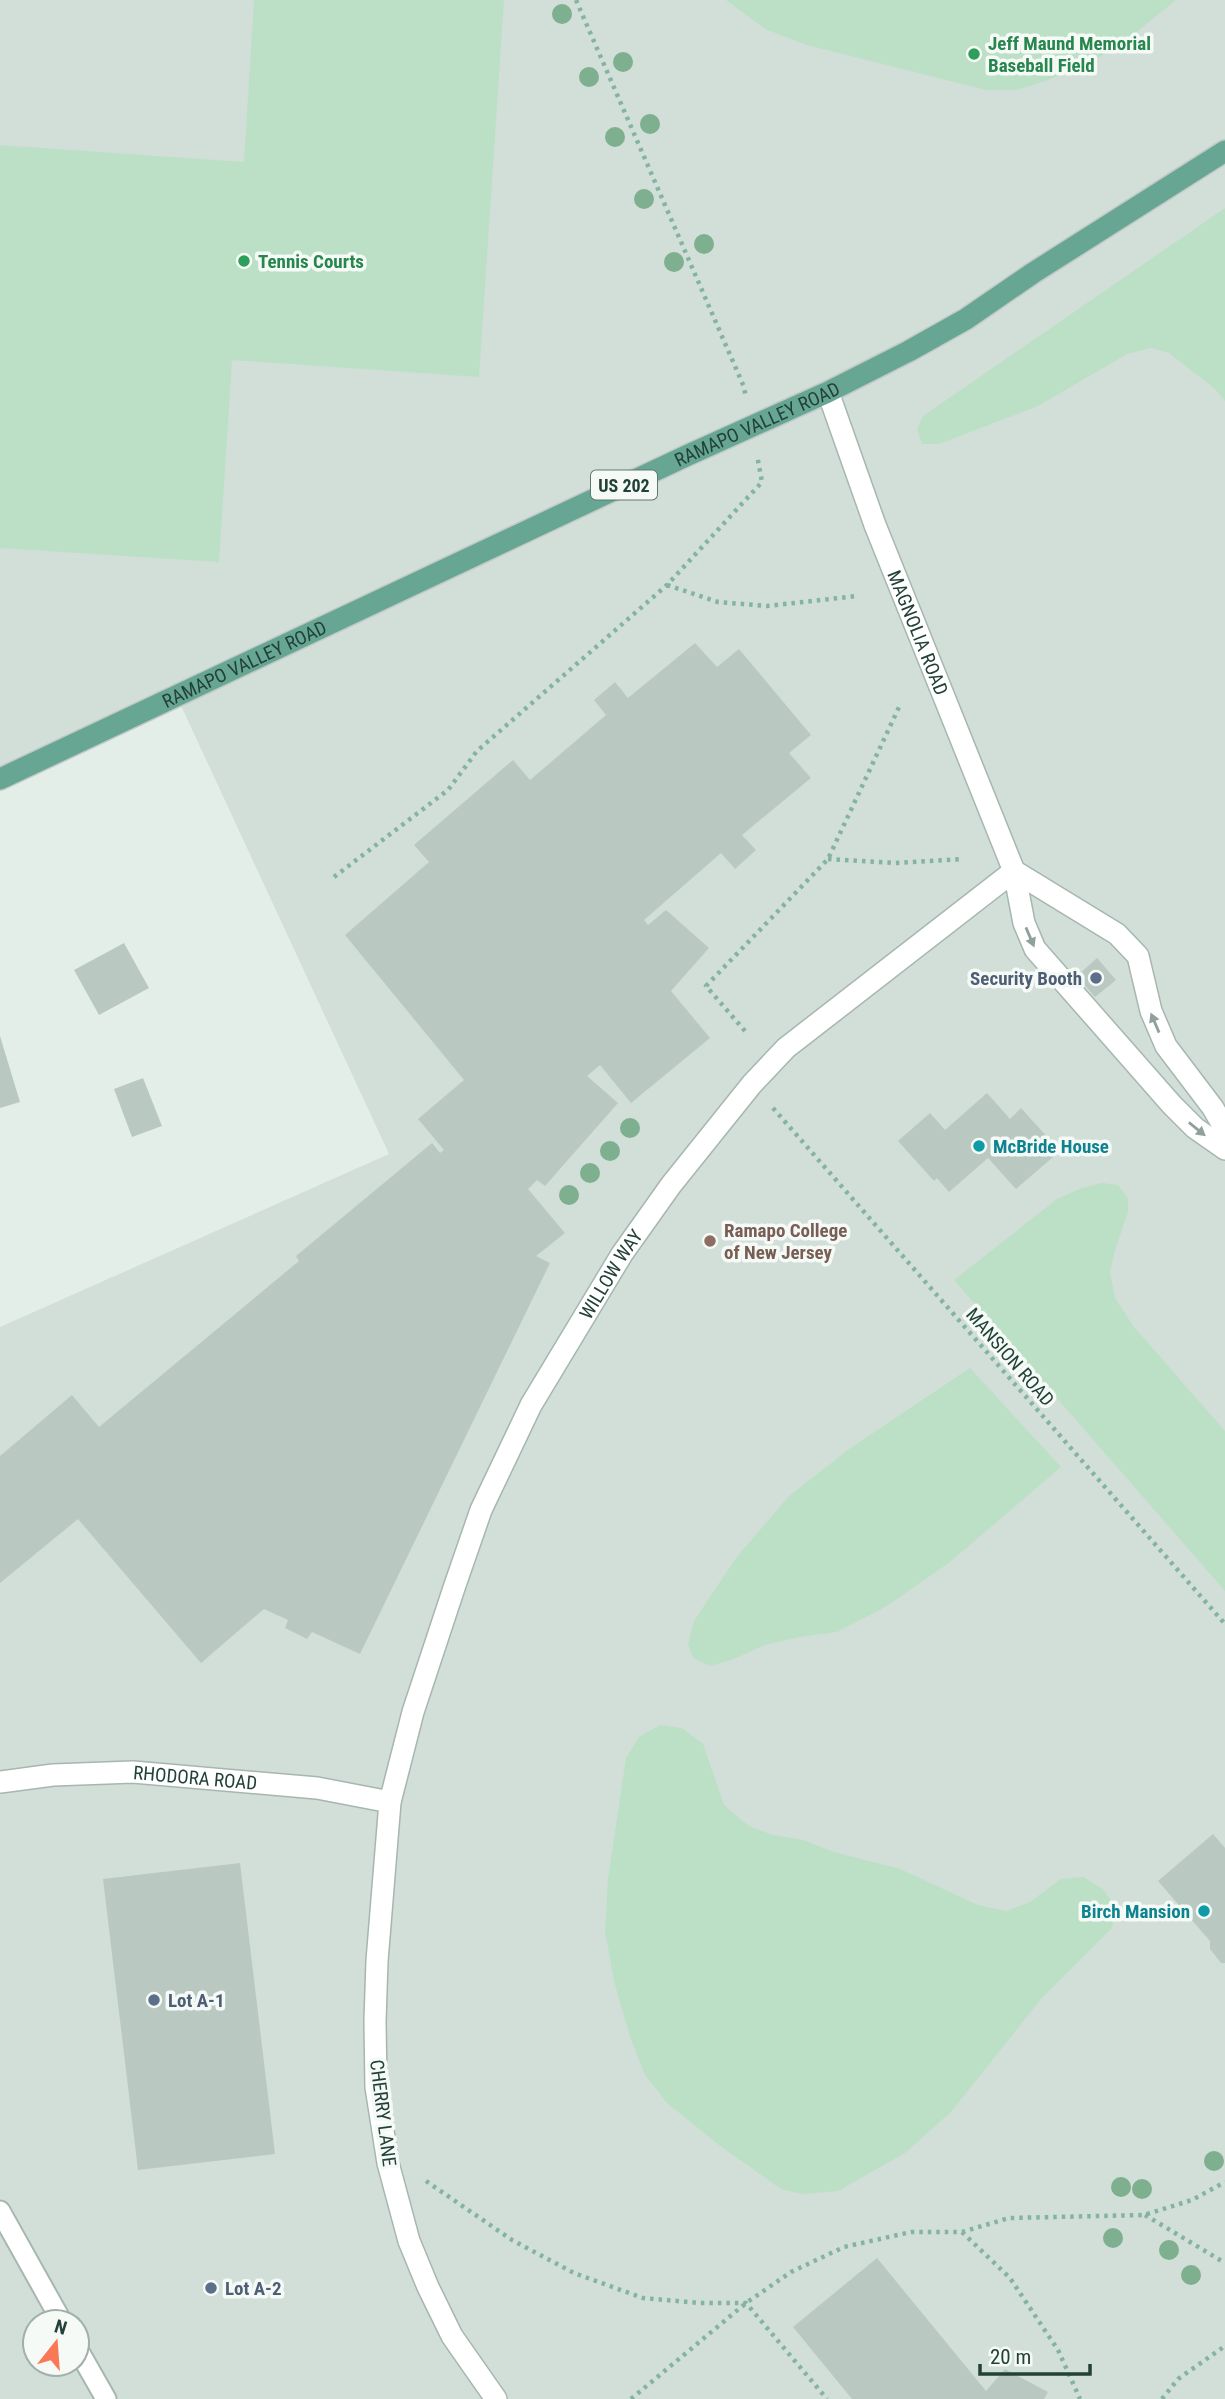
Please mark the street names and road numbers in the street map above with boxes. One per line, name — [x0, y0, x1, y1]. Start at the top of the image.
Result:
street label: RAMAPO VALLEY ROAD — [671, 377, 843, 471]
road number: US 202 — [591, 471, 657, 500]
street label: MAGNOLIA ROAD — [883, 567, 954, 698]
street label: RAMAPO VALLEY ROAD — [158, 615, 330, 712]
street label: WILLOW WAY — [574, 1225, 647, 1323]
street label: MANSION ROAD — [961, 1303, 1059, 1411]
street label: RHODORA ROAD — [132, 1761, 258, 1794]
street label: CHERRY LANE — [365, 2058, 401, 2168]

